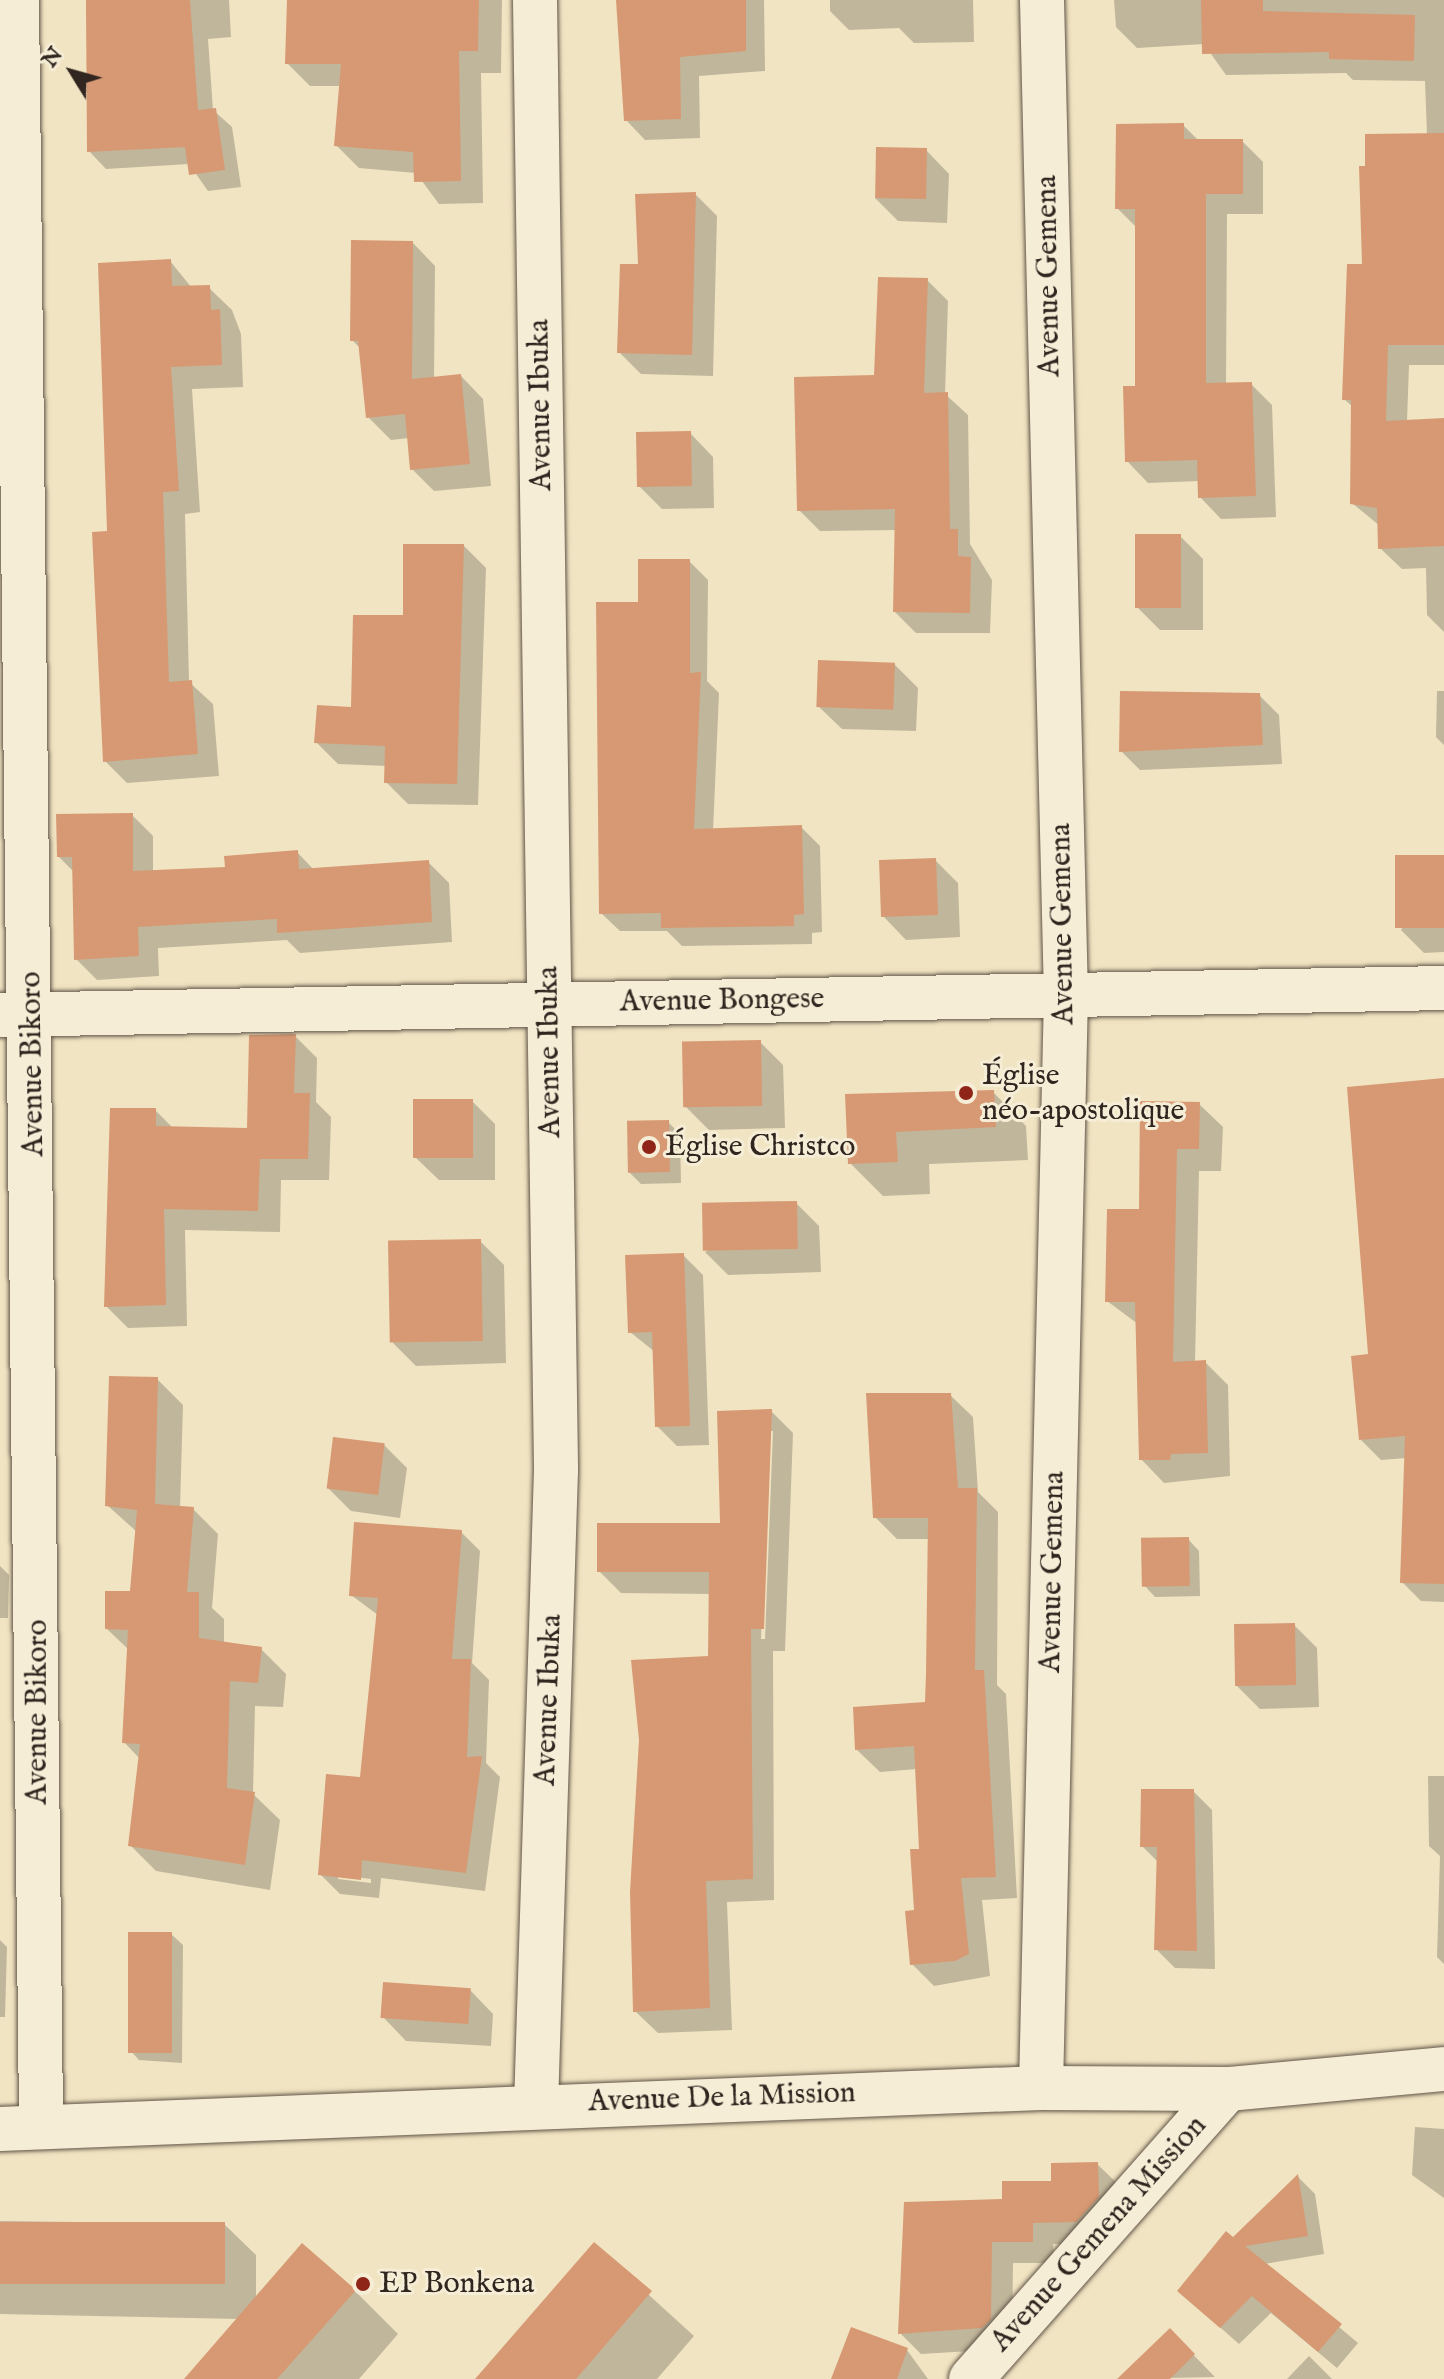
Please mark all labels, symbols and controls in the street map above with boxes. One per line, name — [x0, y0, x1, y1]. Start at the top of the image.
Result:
north arrow — [32, 32, 112, 112]
text: N — [36, 42, 70, 74]
street label: Avenue Gemena — [1029, 175, 1069, 377]
street label: Avenue Ibuka — [522, 319, 560, 491]
street label: Avenue Gemena — [1043, 823, 1083, 1025]
street label: Avenue Ibuka — [531, 966, 569, 1138]
street label: Avenue Bikoro — [13, 971, 53, 1157]
street label: Avenue Bongese — [619, 981, 825, 1021]
place label: Église néo-apostolique — [982, 1058, 1184, 1128]
marker: Église néo-apostolique — [957, 1084, 975, 1102]
place label: Église Christco — [665, 1129, 856, 1165]
marker: Église Christco — [640, 1138, 658, 1156]
street label: Avenue Gemena — [1033, 1471, 1073, 1673]
street label: Avenue Ibuka — [528, 1614, 570, 1786]
street label: Avenue Bikoro — [20, 1619, 56, 1805]
street label: Avenue De la Mission — [588, 2075, 856, 2121]
street label: Avenue Gemena Mission — [983, 2108, 1215, 2360]
place label: EP Bonkena — [379, 2266, 534, 2302]
marker: EP Bonkena — [354, 2275, 372, 2293]

